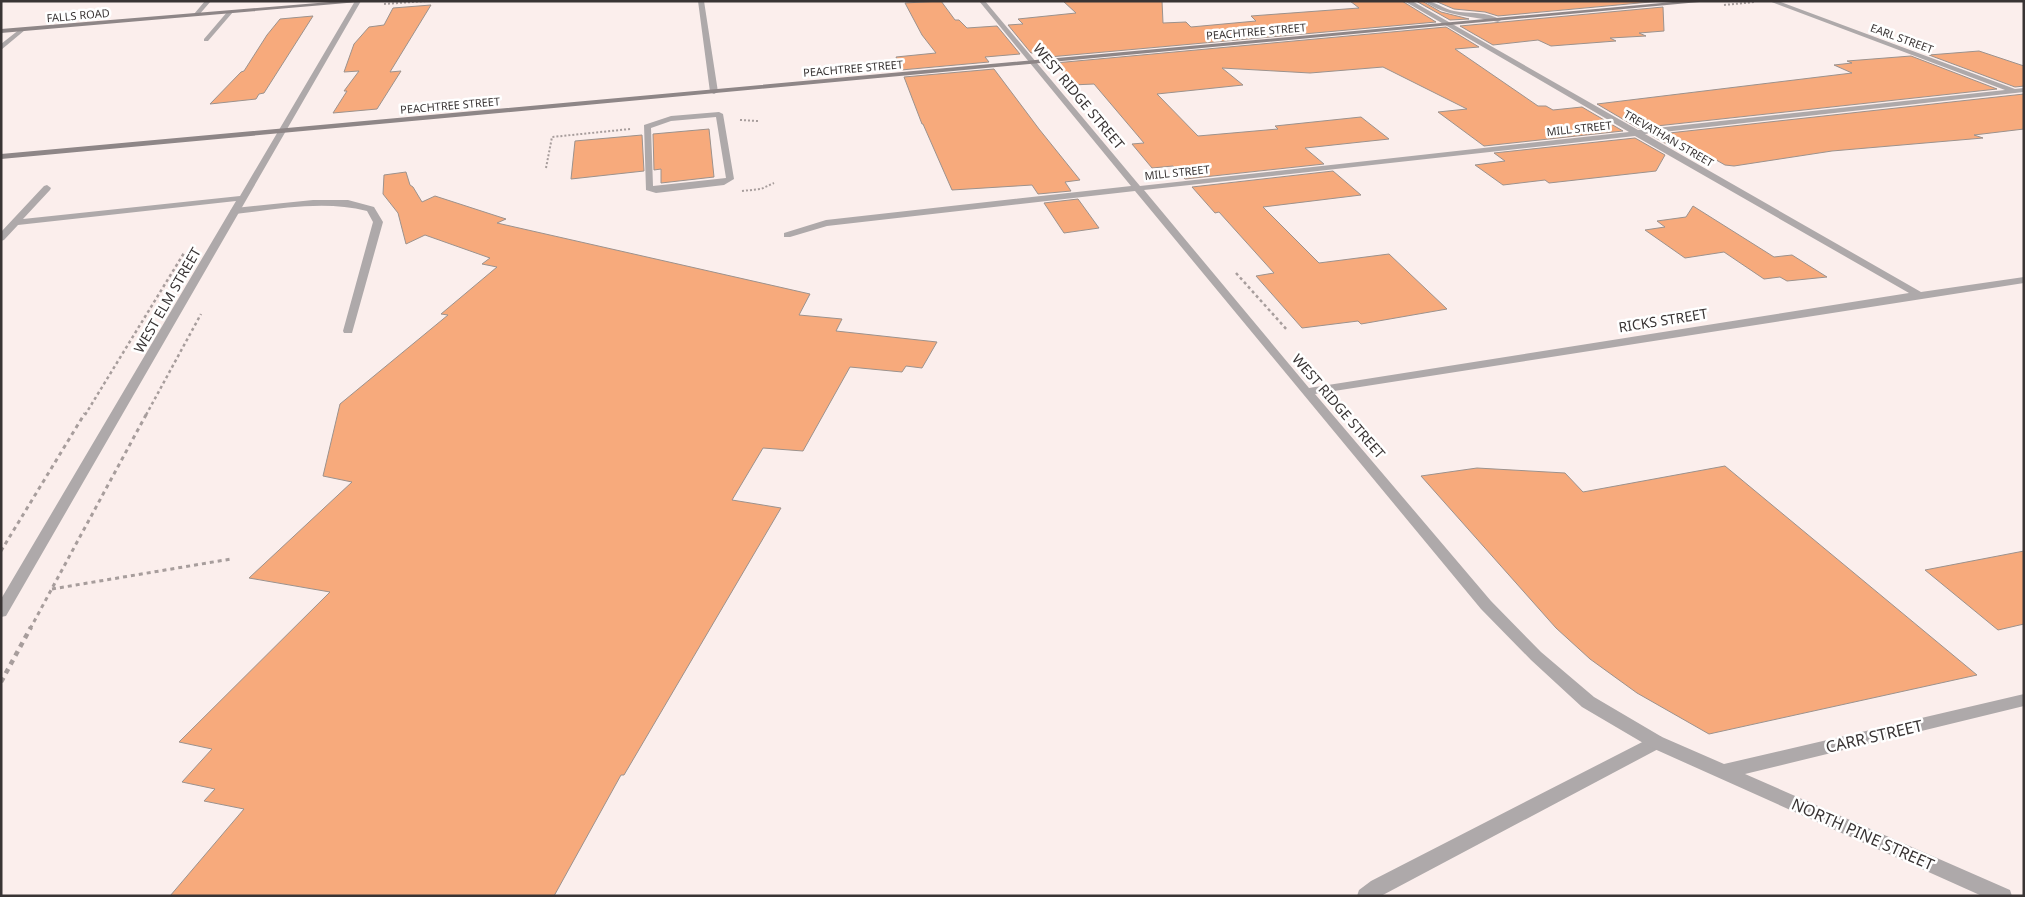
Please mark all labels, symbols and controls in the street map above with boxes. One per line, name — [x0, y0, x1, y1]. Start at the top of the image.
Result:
street label: FALLS ROAD — [46, 5, 110, 25]
street label: PEACHTREE STREET — [1205, 19, 1307, 43]
street label: EARL STREET — [1868, 20, 1936, 56]
street label: WEST RIDGE STREET — [1029, 39, 1129, 153]
street label: PEACHTREE STREET — [802, 56, 904, 80]
street label: PEACHTREE STREET — [399, 93, 501, 117]
street label: TREVATHAN STREET — [1621, 106, 1717, 170]
street label: MILL STREET — [1546, 117, 1612, 139]
street label: MILL STREET — [1144, 161, 1210, 183]
street label: WEST ELM STREET — [129, 244, 205, 356]
street label: RICKS STREET — [1617, 304, 1709, 336]
street label: WEST RIDGE STREET — [1288, 350, 1390, 462]
street label: CARR STREET — [1823, 714, 1925, 758]
street label: NORTH PINE STREET — [1788, 793, 1938, 875]

